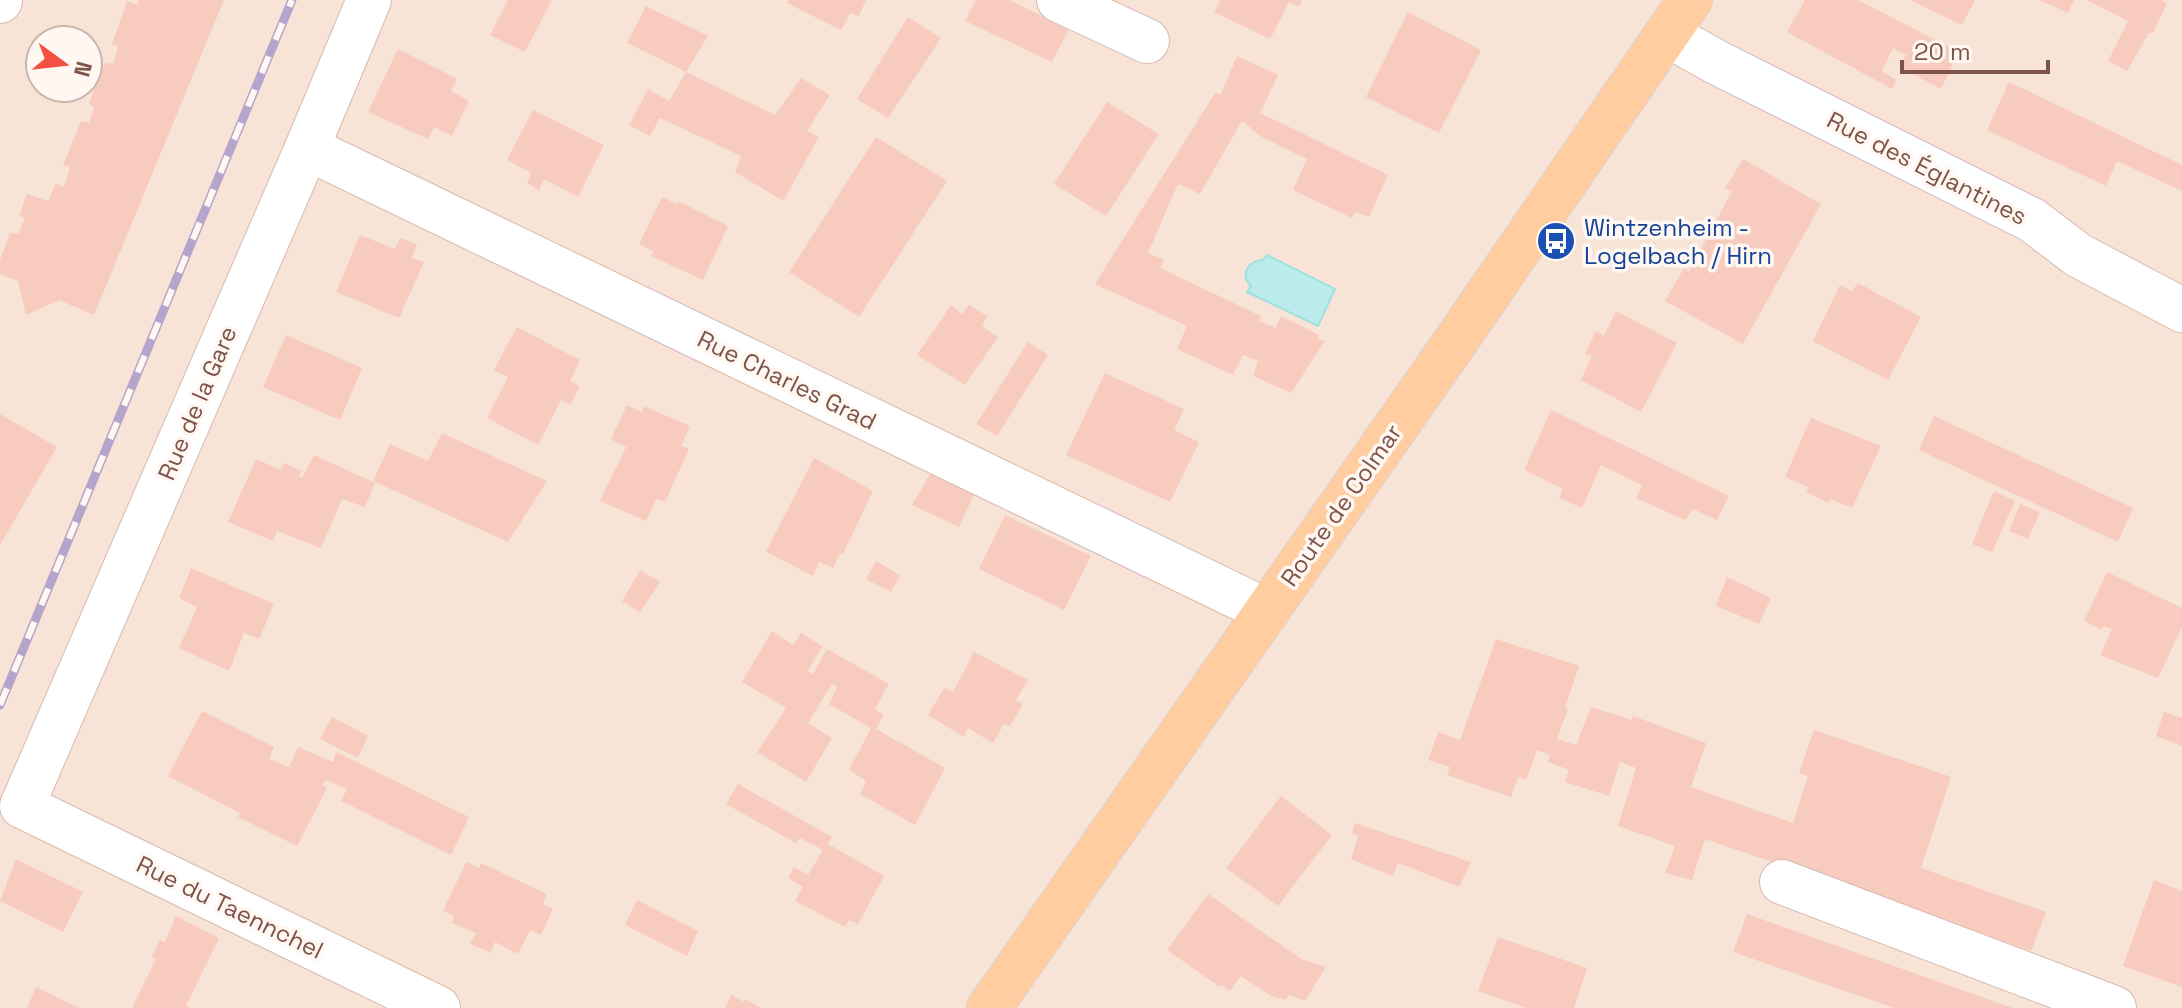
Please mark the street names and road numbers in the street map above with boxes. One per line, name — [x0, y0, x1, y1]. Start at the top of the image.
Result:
street label: Rue des Églantines — [1822, 104, 2032, 232]
street label: Rue de la Gare — [151, 321, 243, 485]
street label: Rue Charles Grad — [692, 323, 882, 437]
street label: Route de Colmar — [1273, 418, 1409, 592]
street label: Rue du Taennchel — [131, 848, 329, 966]

